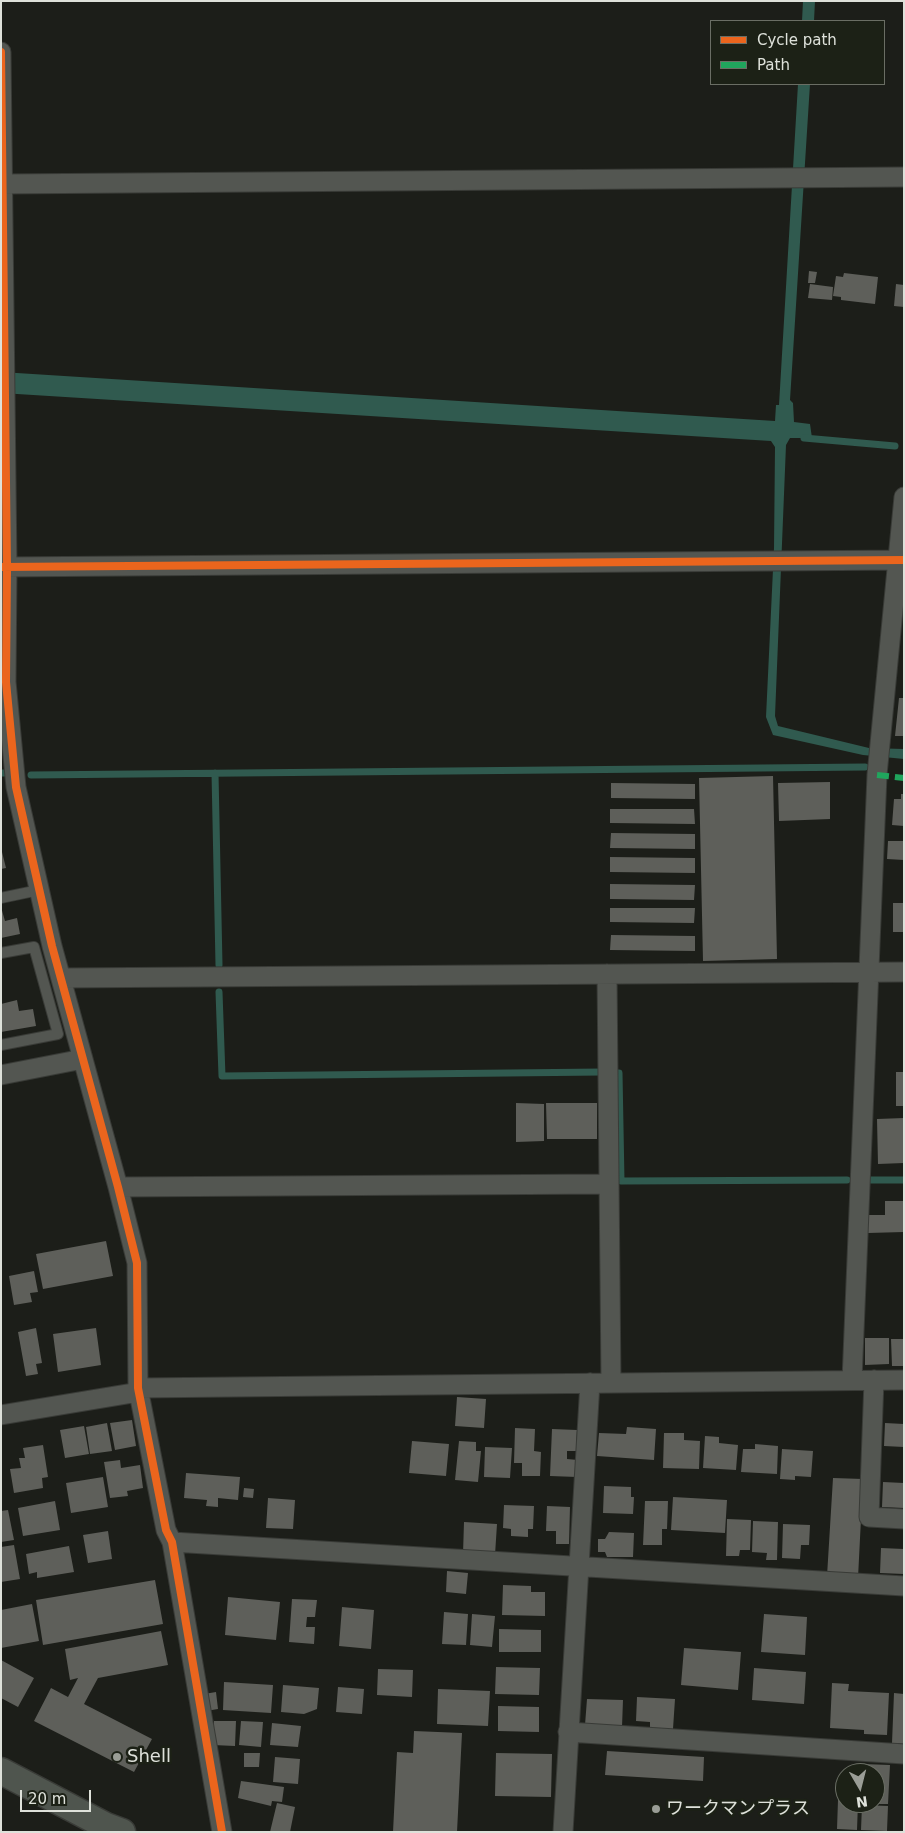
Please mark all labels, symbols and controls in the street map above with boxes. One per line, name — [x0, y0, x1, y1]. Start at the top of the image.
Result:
legend — [710, 20, 885, 85]
text: Cycle path — [757, 31, 837, 49]
text: Path — [757, 56, 790, 74]
place label: Shell — [127, 1746, 171, 1768]
marker: Shell — [111, 1751, 123, 1763]
north arrow — [835, 1763, 885, 1813]
scale bar — [22, 1780, 94, 1812]
text: 20 m — [28, 1790, 66, 1808]
text: N — [855, 1793, 869, 1811]
place label: ワークマンプラス — [666, 1798, 810, 1820]
marker: ワークマンプラス — [650, 1803, 662, 1815]

